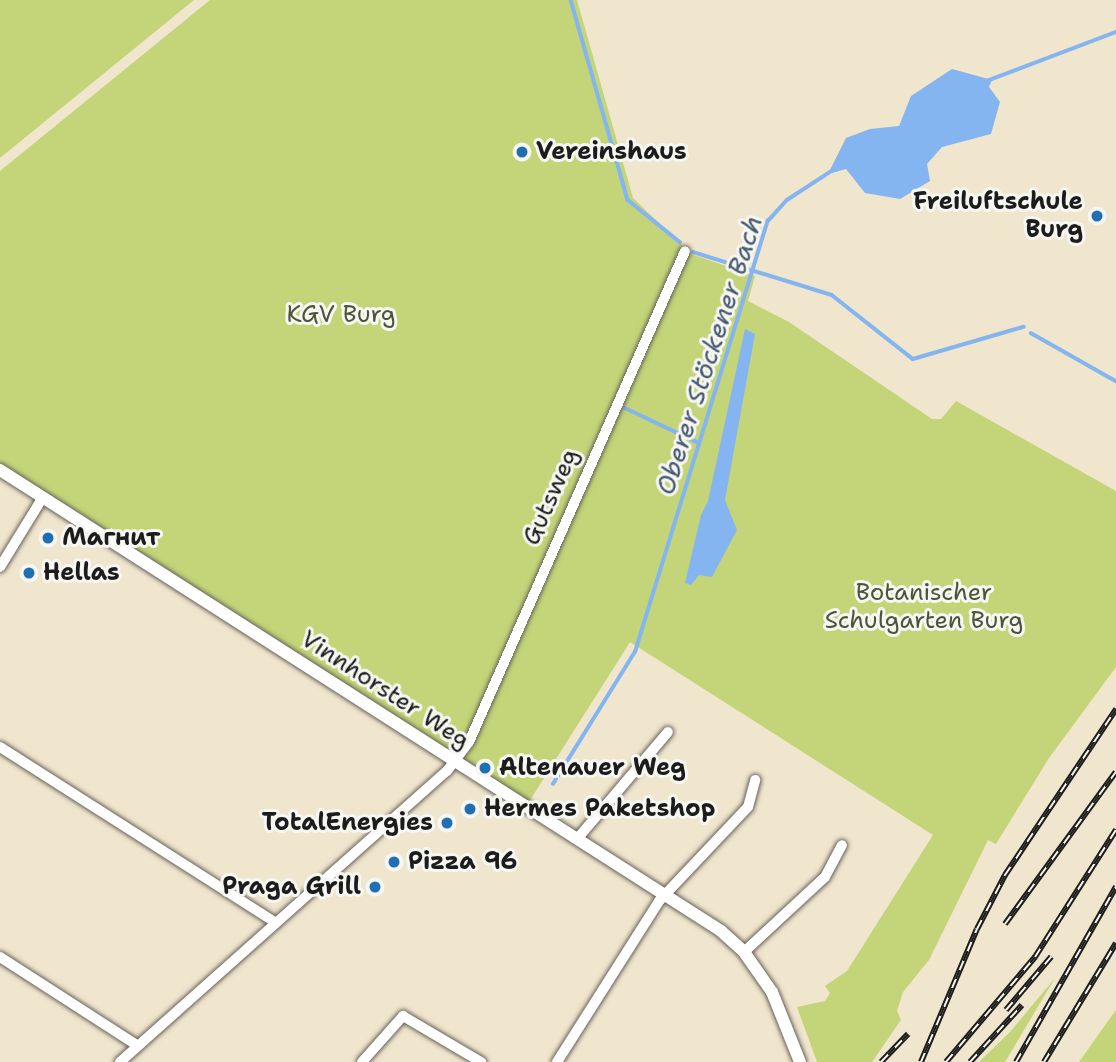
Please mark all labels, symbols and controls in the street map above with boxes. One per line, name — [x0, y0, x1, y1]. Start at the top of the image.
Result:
place label: Vereinshaus — [536, 138, 687, 166]
marker: Vereinshaus — [514, 144, 530, 160]
place label: Freiluftschule Burg — [913, 188, 1083, 244]
marker: Freiluftschule Burg — [1089, 208, 1105, 224]
water label: Oberer Stöckener Bach — [649, 212, 769, 498]
park label: KGV Burg — [286, 301, 396, 329]
street label: Gutsweg — [517, 444, 585, 550]
place label: Магнит — [62, 524, 160, 552]
marker: Магнит — [40, 530, 56, 546]
place label: Hellas — [43, 559, 120, 587]
marker: Hellas — [21, 565, 37, 581]
park label: Botanischer Schulgarten Burg — [825, 579, 1023, 635]
street label: Vinnhorster Weg — [295, 625, 475, 755]
place label: Altenauer Weg — [499, 754, 686, 782]
marker: Altenauer Weg — [477, 760, 493, 776]
place label: Hermes Paketshop — [484, 795, 715, 823]
marker: Hermes Paketshop — [462, 801, 478, 817]
place label: TotalEnergies — [262, 809, 433, 837]
marker: TotalEnergies — [439, 815, 455, 831]
place label: Pizza 96 — [408, 848, 517, 876]
marker: Pizza 96 — [386, 854, 402, 870]
place label: Praga Grill — [222, 873, 361, 901]
marker: Praga Grill — [367, 879, 383, 895]

